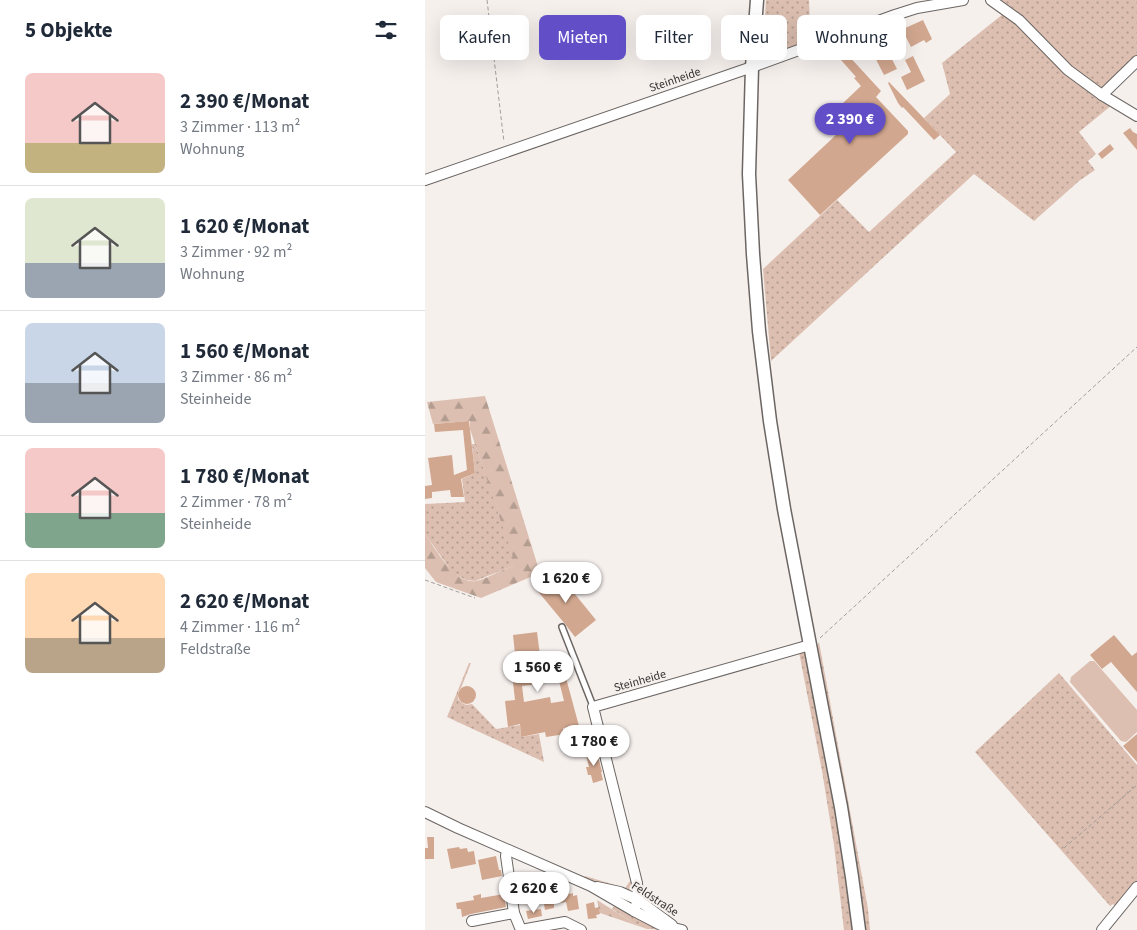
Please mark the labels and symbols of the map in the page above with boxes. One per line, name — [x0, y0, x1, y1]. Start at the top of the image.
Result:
street label: Steinheide — [647, 63, 703, 97]
pin: 2 390 € — [804, 102, 896, 145]
pin: 1 620 € — [520, 562, 612, 604]
pin: 1 560 € — [492, 650, 584, 693]
street label: Steinheide — [612, 665, 668, 697]
pin: 1 780 € — [548, 724, 640, 767]
pin: 2 620 € — [488, 872, 580, 914]
street label: Feldstraße — [628, 877, 682, 921]

